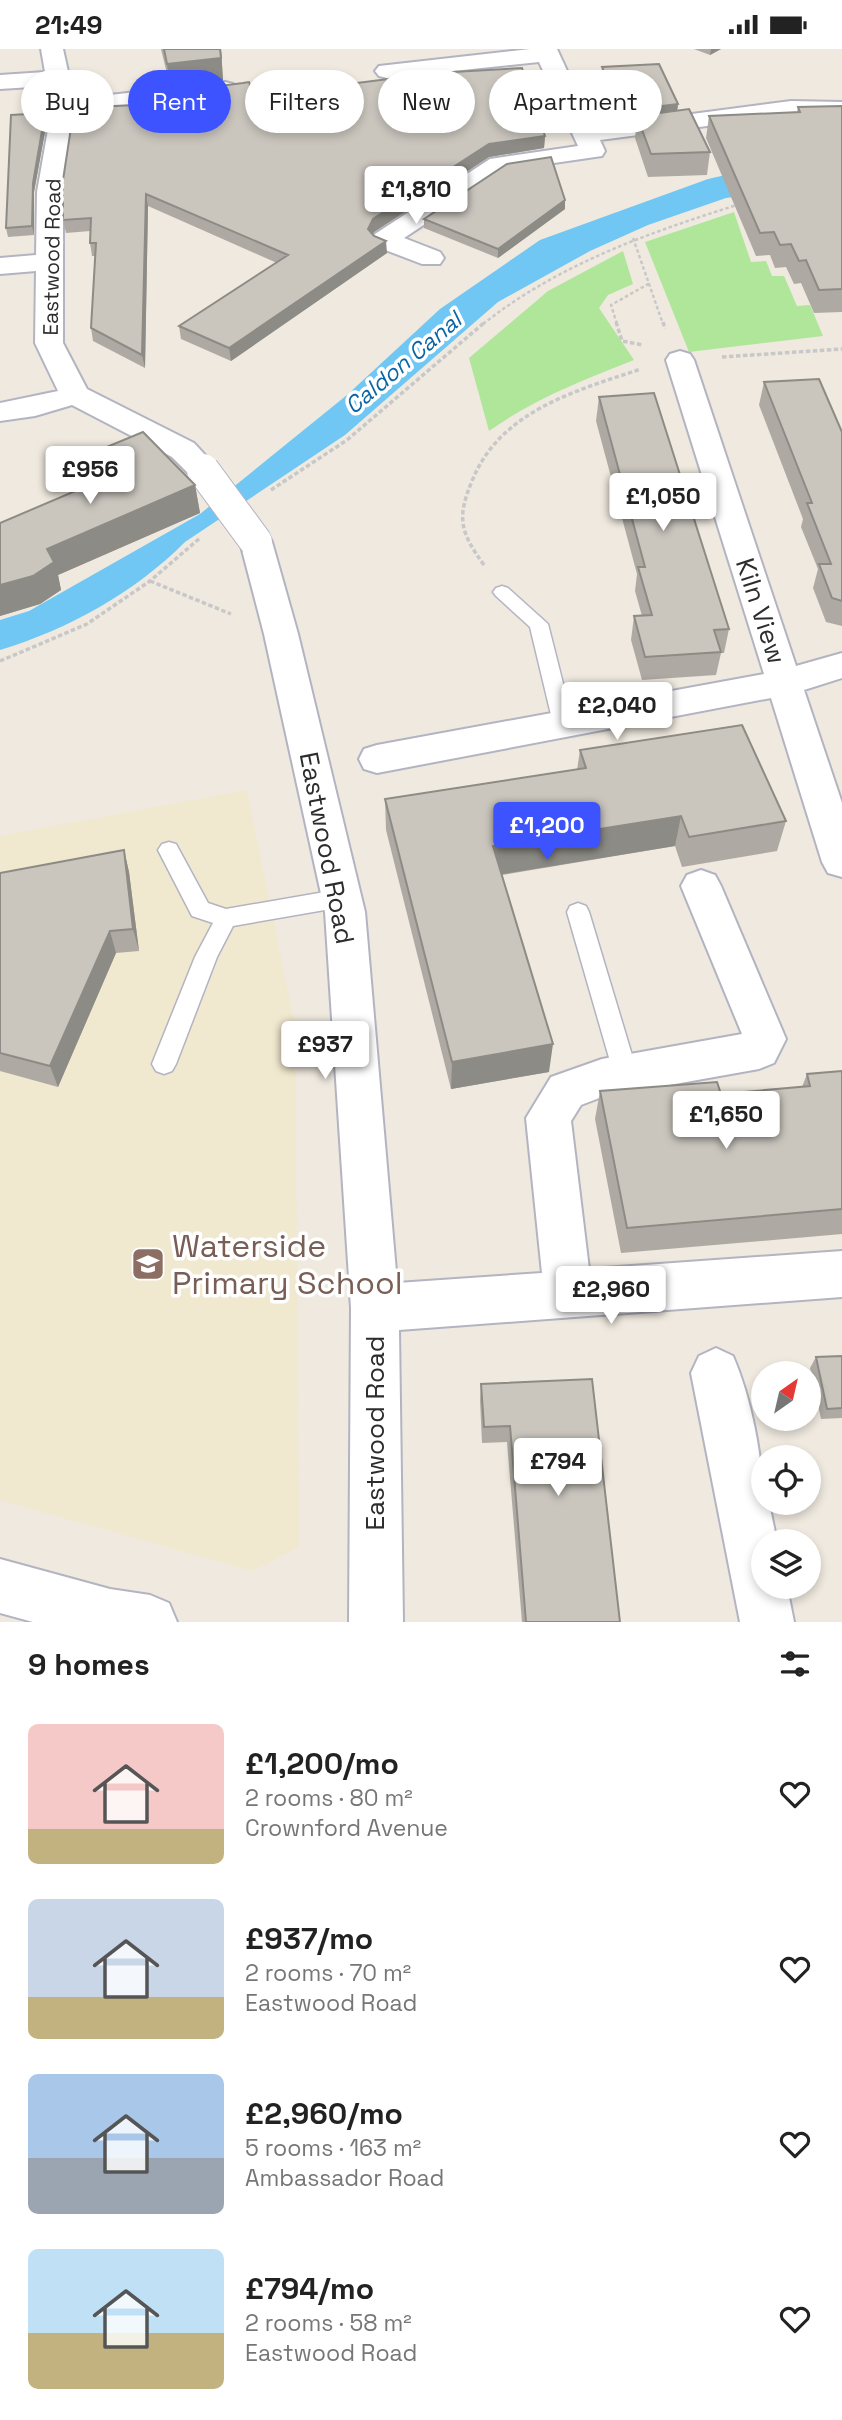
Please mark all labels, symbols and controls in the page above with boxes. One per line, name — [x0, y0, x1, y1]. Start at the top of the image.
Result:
text: 21:49 — [35, 8, 103, 42]
chip: Buy — [21, 70, 114, 133]
chip: Rent — [128, 70, 231, 133]
chip: Filters — [245, 70, 364, 133]
chip: New — [378, 70, 475, 133]
chip: Apartment — [489, 70, 662, 133]
pin: £1,810 — [359, 167, 473, 226]
text: £1,810 — [381, 174, 451, 204]
street label: Eastwood Road — [37, 178, 66, 336]
water label: Caldon Canal — [338, 304, 469, 421]
pin: £956 — [49, 447, 131, 506]
text: £956 — [62, 454, 118, 484]
pin: £1,050 — [606, 473, 720, 533]
text: £1,050 — [625, 481, 701, 511]
street label: Kiln View — [728, 554, 794, 668]
pin: £2,040 — [560, 683, 674, 742]
text: £2,040 — [577, 690, 657, 720]
street label: Eastwood Road — [292, 749, 362, 947]
pin: £1,200 — [490, 803, 604, 862]
text: £1,200 — [509, 810, 585, 840]
pin: £937 — [284, 1021, 366, 1081]
text: £937 — [297, 1029, 353, 1059]
pin: £1,650 — [669, 1091, 783, 1151]
text: £1,650 — [689, 1099, 763, 1129]
place label: Waterside Primary School — [172, 1226, 403, 1303]
school or university icon: Waterside Primary School — [129, 1245, 167, 1283]
pin: £2,960 — [554, 1267, 668, 1326]
text: £2,960 — [572, 1274, 650, 1304]
street label: Eastwood Road — [358, 1336, 392, 1530]
north arrow — [751, 1361, 821, 1431]
map controls — [751, 1361, 821, 1599]
pin: £794 — [517, 1439, 599, 1498]
button: locate — [751, 1445, 821, 1515]
text: £794 — [530, 1446, 586, 1476]
button: layers — [751, 1529, 821, 1599]
text: 9 homes — [28, 1645, 150, 1684]
icon: filters — [776, 1645, 814, 1683]
text: £1,200/mo — [245, 1744, 399, 1783]
icon: home — [84, 1752, 168, 1836]
icon: heart — [776, 1775, 814, 1813]
text: 2 rooms · 80 m² — [245, 1783, 413, 1813]
text: Crownford Avenue — [245, 1813, 448, 1843]
text: £937/mo — [245, 1919, 373, 1958]
icon: home — [84, 1927, 168, 2011]
icon: heart — [776, 1950, 814, 1988]
text: 2 rooms · 70 m² — [245, 1958, 411, 1988]
text: Eastwood Road — [245, 1988, 417, 2018]
text: £2,960/mo — [245, 2094, 403, 2133]
icon: home — [84, 2102, 168, 2186]
icon: heart — [776, 2125, 814, 2163]
text: 5 rooms · 163 m² — [245, 2133, 421, 2163]
text: Ambassador Road — [245, 2163, 444, 2193]
text: £794/mo — [245, 2269, 374, 2308]
icon: home — [84, 2277, 168, 2361]
icon: heart — [776, 2300, 814, 2338]
text: 2 rooms · 58 m² — [245, 2308, 412, 2338]
text: Eastwood Road — [245, 2338, 417, 2368]

